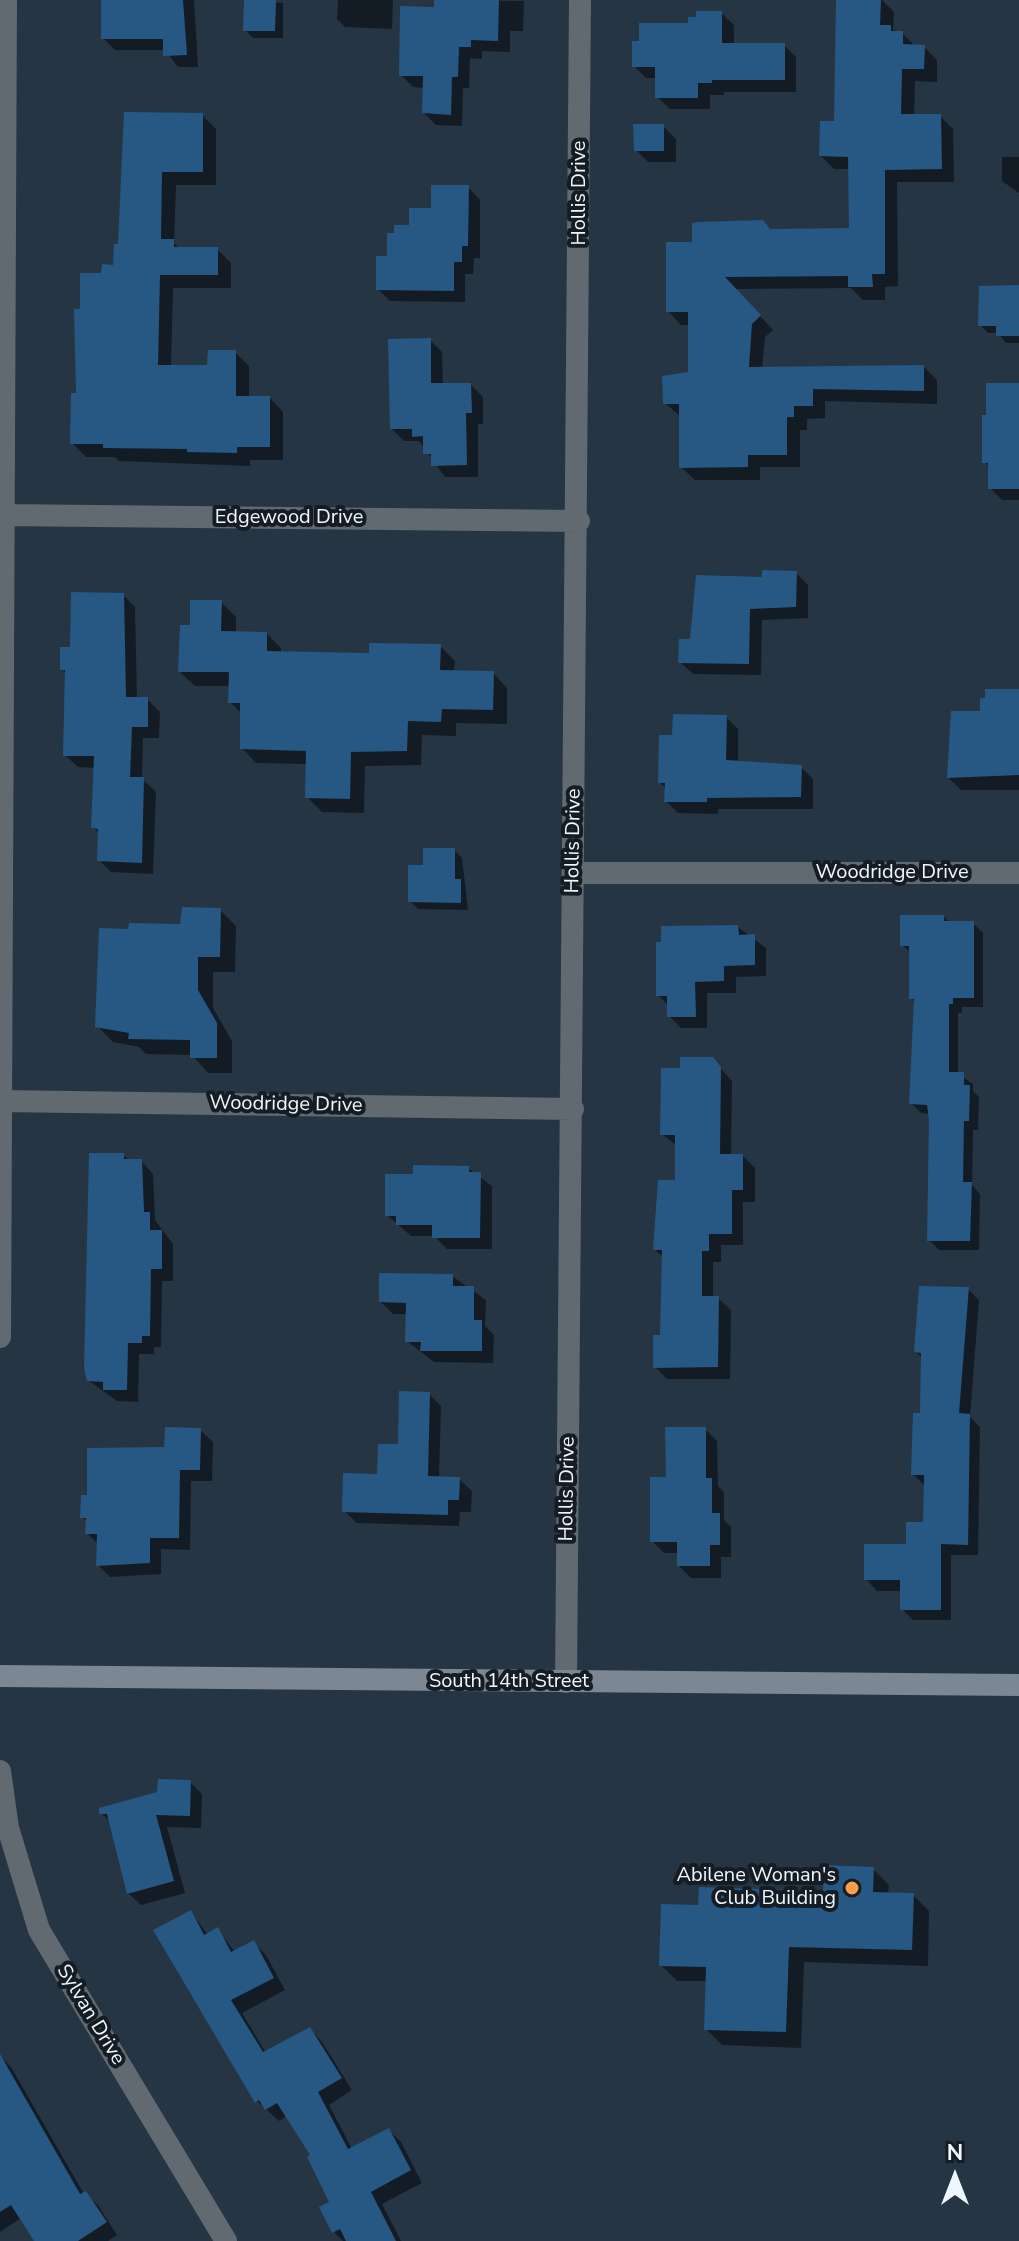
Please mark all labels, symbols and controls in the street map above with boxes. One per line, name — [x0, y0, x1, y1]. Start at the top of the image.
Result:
street label: Hollis Drive — [568, 140, 592, 246]
street label: Edgewood Drive — [215, 506, 363, 530]
street label: Hollis Drive — [561, 788, 587, 894]
street label: Woodridge Drive — [815, 861, 969, 885]
street label: Woodridge Drive — [209, 1092, 363, 1118]
street label: Hollis Drive — [555, 1436, 581, 1542]
street label: South 14th Street — [429, 1670, 589, 1694]
place label: Abilene Woman's Club Building — [676, 1864, 836, 1911]
marker: Abilene Woman's Club Building — [843, 1879, 861, 1897]
street label: Sylvan Drive — [51, 1960, 129, 2070]
north arrow — [915, 2137, 995, 2217]
text: N — [947, 2138, 963, 2168]

